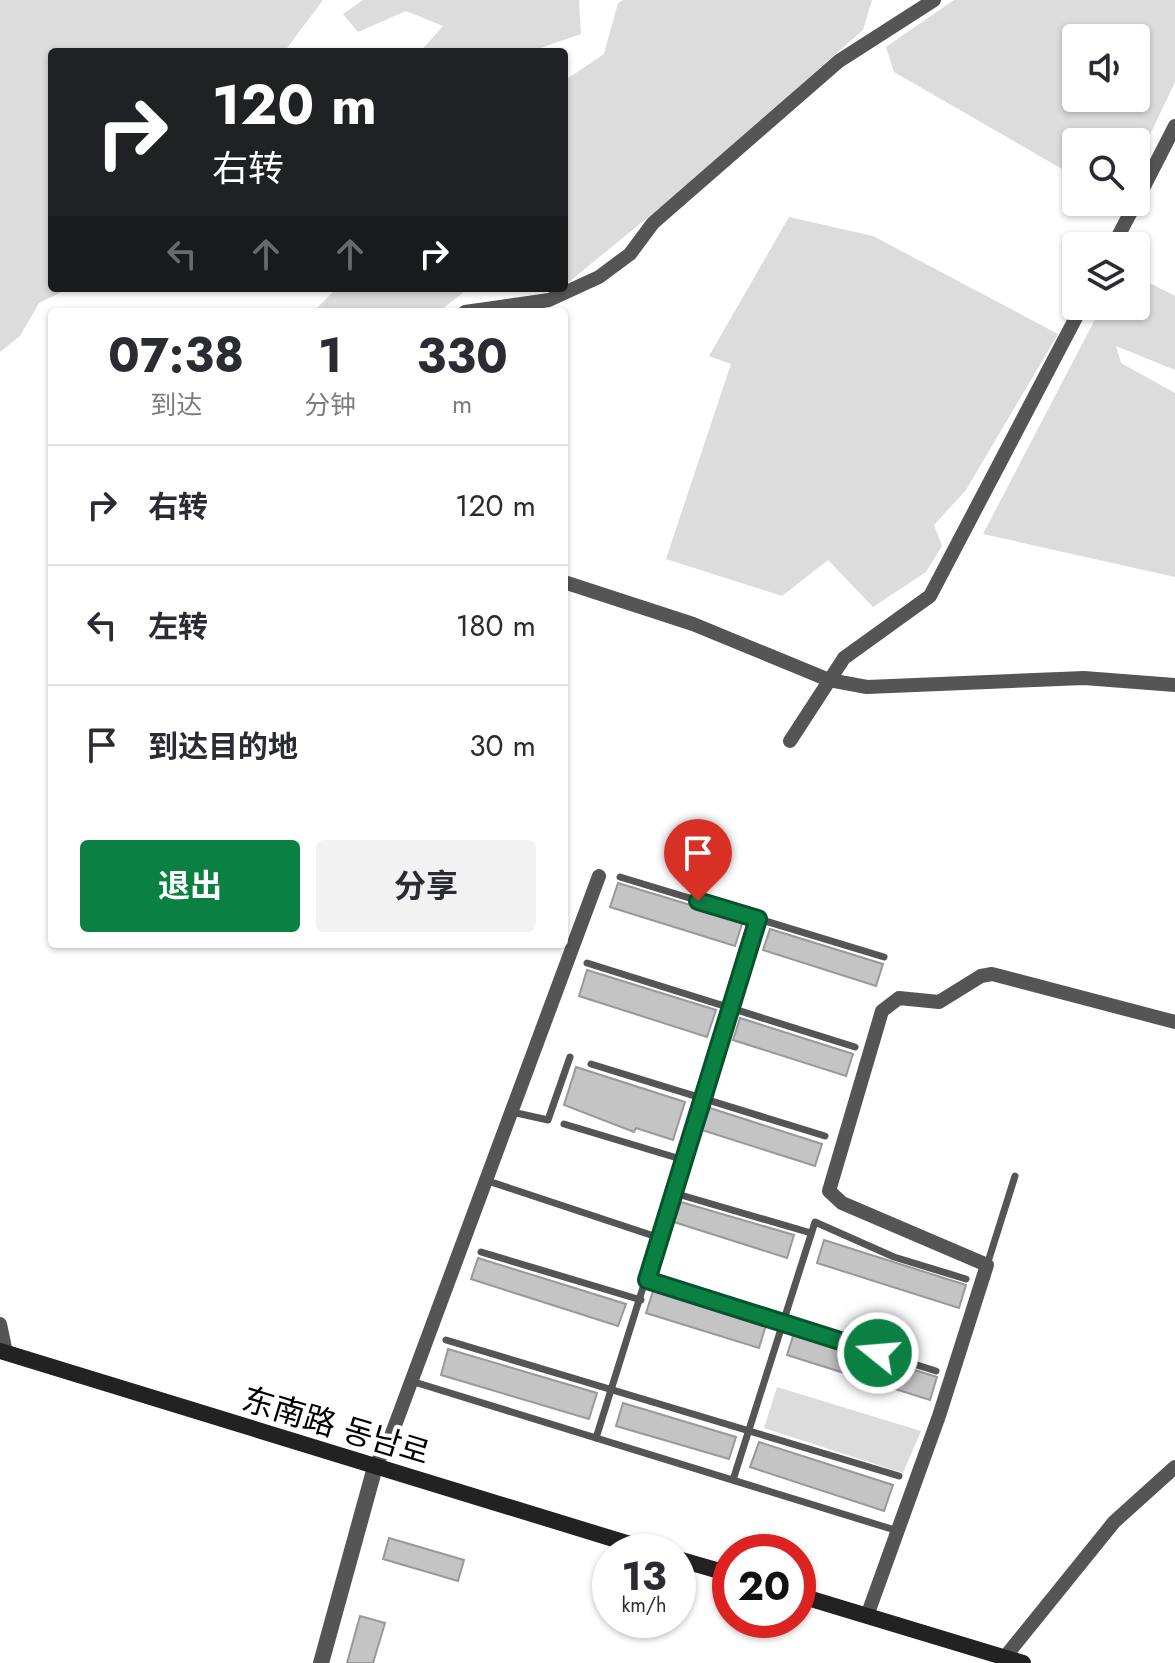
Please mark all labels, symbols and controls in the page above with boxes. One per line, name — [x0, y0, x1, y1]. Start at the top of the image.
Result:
map controls — [1062, 24, 1150, 320]
button: sound — [1062, 24, 1150, 112]
text: 120 m — [212, 64, 377, 145]
icon: right — [80, 80, 184, 184]
button: search — [1062, 128, 1150, 216]
text: 右转 — [212, 142, 284, 194]
icon: left — [160, 232, 204, 276]
icon: ahead — [244, 232, 288, 276]
icon: ahead — [328, 232, 372, 276]
icon: right — [412, 232, 456, 276]
button: layers — [1062, 232, 1150, 320]
text: 07:38 — [108, 321, 244, 390]
text: 1 — [318, 321, 343, 390]
text: 330 — [416, 322, 508, 391]
text: m — [452, 385, 472, 423]
text: 到达 — [150, 386, 202, 424]
text: 分钟 — [304, 386, 356, 424]
icon: right — [80, 483, 124, 527]
text: 120 m — [455, 484, 536, 527]
text: 右转 — [148, 485, 208, 528]
icon: left — [80, 603, 124, 647]
text: 180 m — [456, 604, 536, 647]
text: 左转 — [148, 605, 208, 648]
icon: arrive — [80, 723, 124, 767]
text: 30 m — [469, 724, 536, 767]
text: 到达目的地 — [148, 725, 298, 768]
pin — [664, 819, 732, 901]
icon: arrive — [676, 831, 720, 875]
button: 退出 — [80, 840, 300, 932]
button: 分享 — [316, 840, 536, 932]
position arrow — [836, 1311, 920, 1395]
street label: 东南路 동남로 — [237, 1376, 435, 1476]
speed limit sign: 20 — [712, 1534, 816, 1638]
text: 13 — [621, 1547, 667, 1605]
text: km/h — [621, 1591, 667, 1620]

